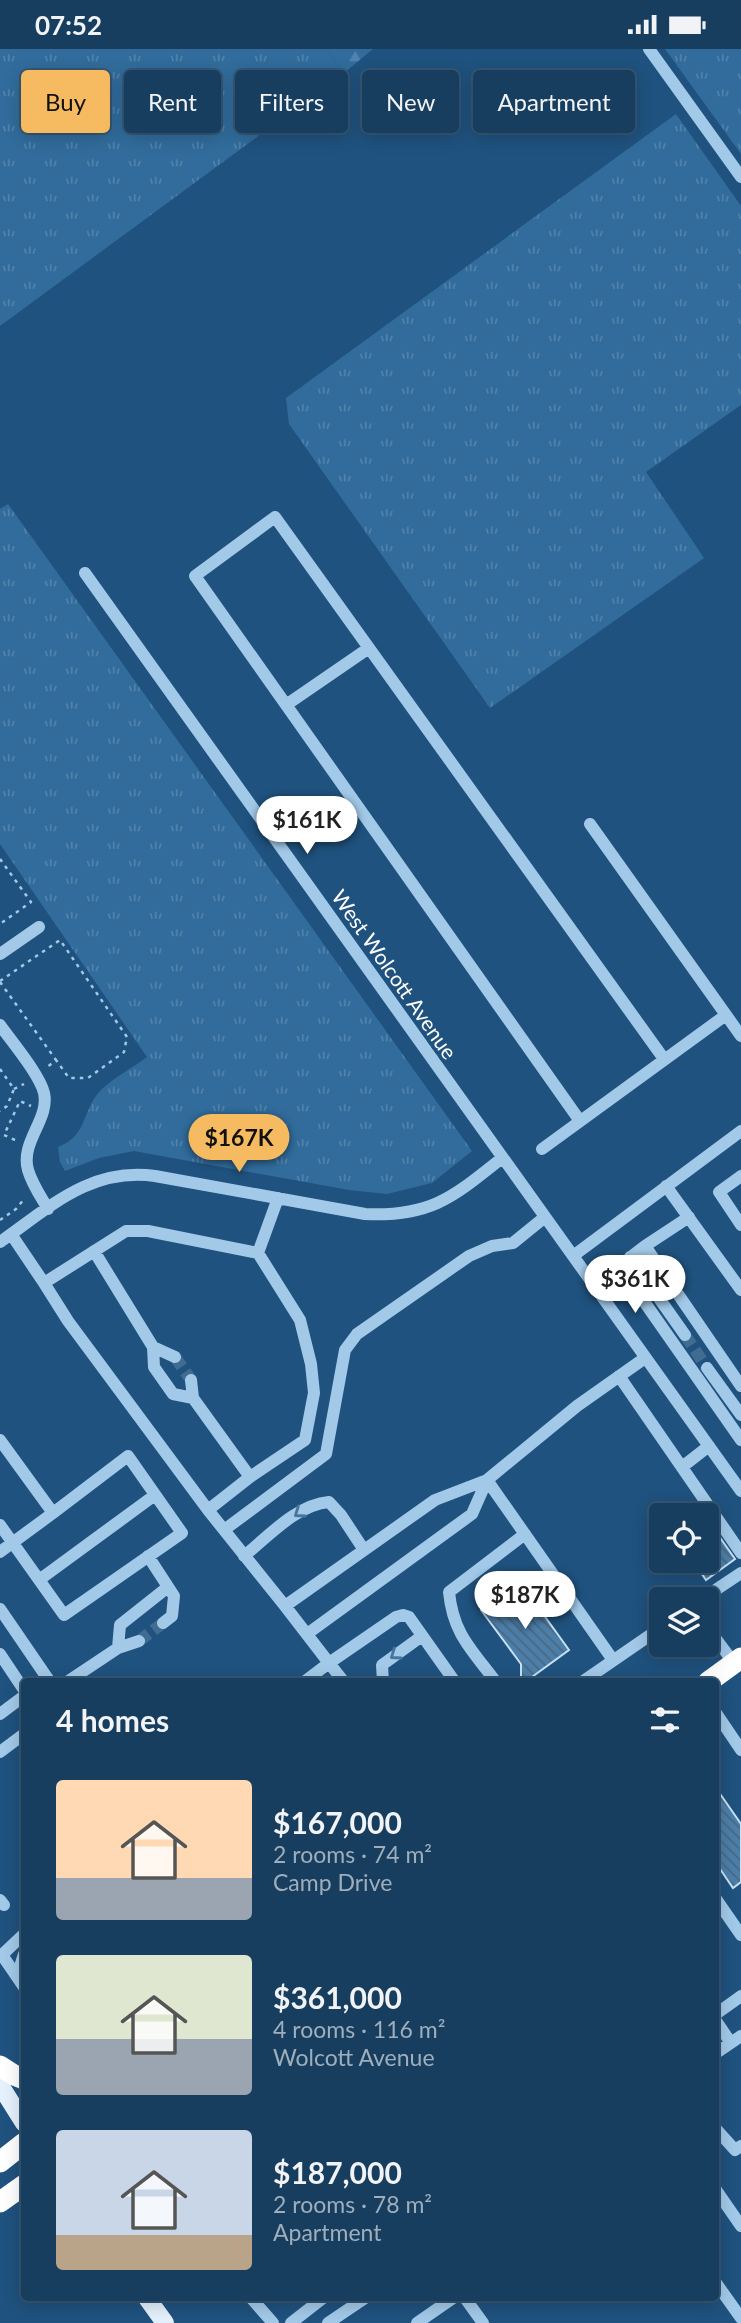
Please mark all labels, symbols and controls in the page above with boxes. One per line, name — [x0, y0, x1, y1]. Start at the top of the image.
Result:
text: 07:52 — [35, 9, 102, 41]
chip: Buy — [21, 70, 110, 133]
chip: Rent — [124, 70, 221, 133]
chip: Filters — [235, 70, 348, 133]
chip: New — [362, 70, 459, 133]
chip: Apartment — [473, 70, 635, 133]
pin: $161K — [258, 797, 356, 856]
text: $161K — [272, 805, 342, 833]
street label: West Wolcott Avenue — [327, 885, 463, 1063]
pin: $167K — [190, 1115, 288, 1174]
text: $167K — [204, 1123, 274, 1151]
pin: $361K — [586, 1255, 684, 1315]
text: $361K — [600, 1264, 670, 1292]
map controls — [649, 1503, 719, 1657]
button: locate — [649, 1503, 719, 1573]
one-way arrow — [294, 1505, 307, 1517]
pin: $187K — [476, 1571, 574, 1631]
text: $187K — [490, 1580, 560, 1608]
button: layers — [649, 1587, 719, 1657]
one-way arrow — [390, 1647, 403, 1659]
icon: filters — [646, 1701, 684, 1739]
text: 4 homes — [56, 1702, 169, 1738]
text: $167,000 — [273, 1804, 402, 1840]
icon: home — [112, 1808, 196, 1892]
text: 2 rooms · 74 m² — [273, 1840, 432, 1868]
text: Camp Drive — [273, 1868, 392, 1896]
text: $361,000 — [273, 1979, 402, 2015]
icon: home — [112, 1983, 196, 2067]
text: 4 rooms · 116 m² — [273, 2015, 445, 2043]
text: Wolcott Avenue — [273, 2043, 435, 2071]
text: $187,000 — [273, 2154, 402, 2190]
icon: home — [112, 2158, 196, 2242]
text: 2 rooms · 78 m² — [273, 2190, 432, 2218]
text: Apartment — [273, 2218, 381, 2246]

